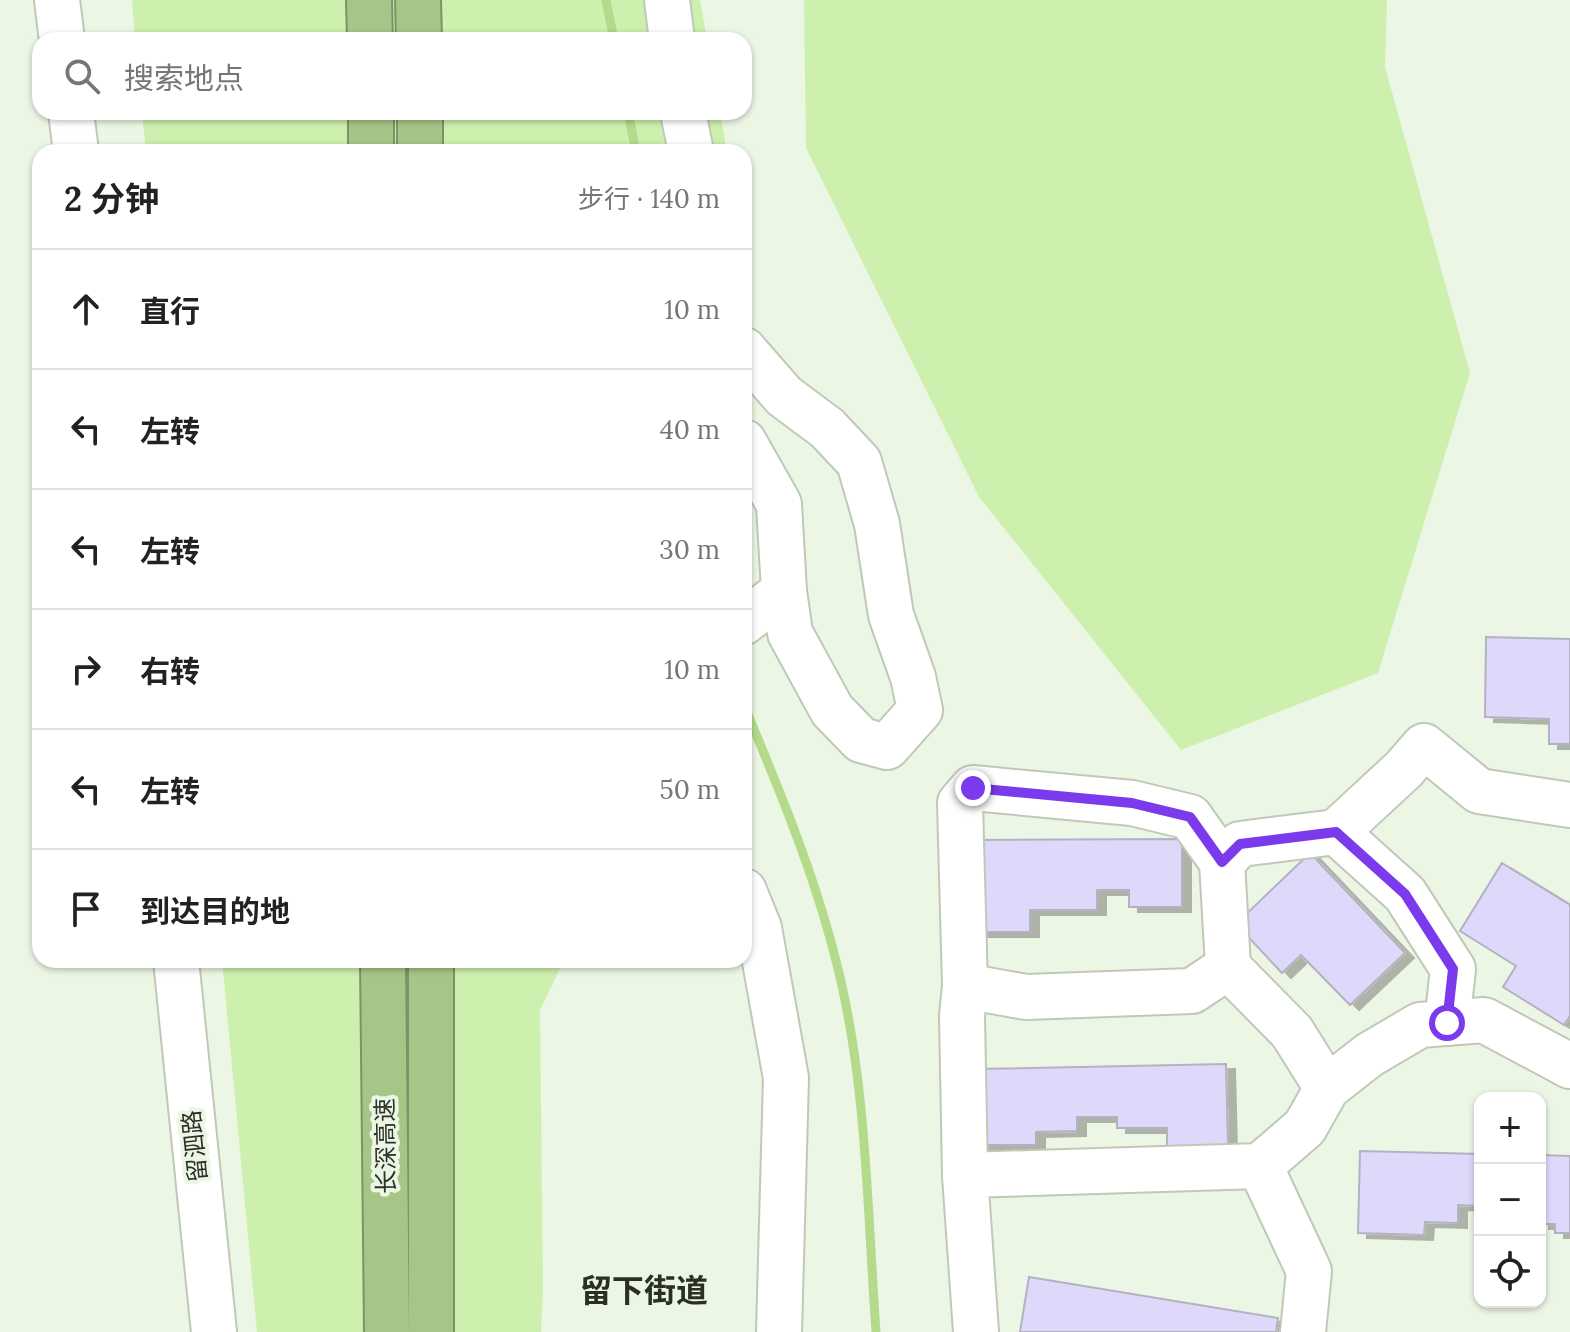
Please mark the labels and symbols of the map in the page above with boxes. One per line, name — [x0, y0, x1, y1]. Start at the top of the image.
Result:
route end — [955, 770, 991, 806]
route start — [1429, 1005, 1465, 1041]
street label: 长深高速 — [369, 1098, 402, 1194]
street label: 留泗路 — [175, 1109, 214, 1183]
district label: 留下街道 — [580, 1270, 708, 1311]

